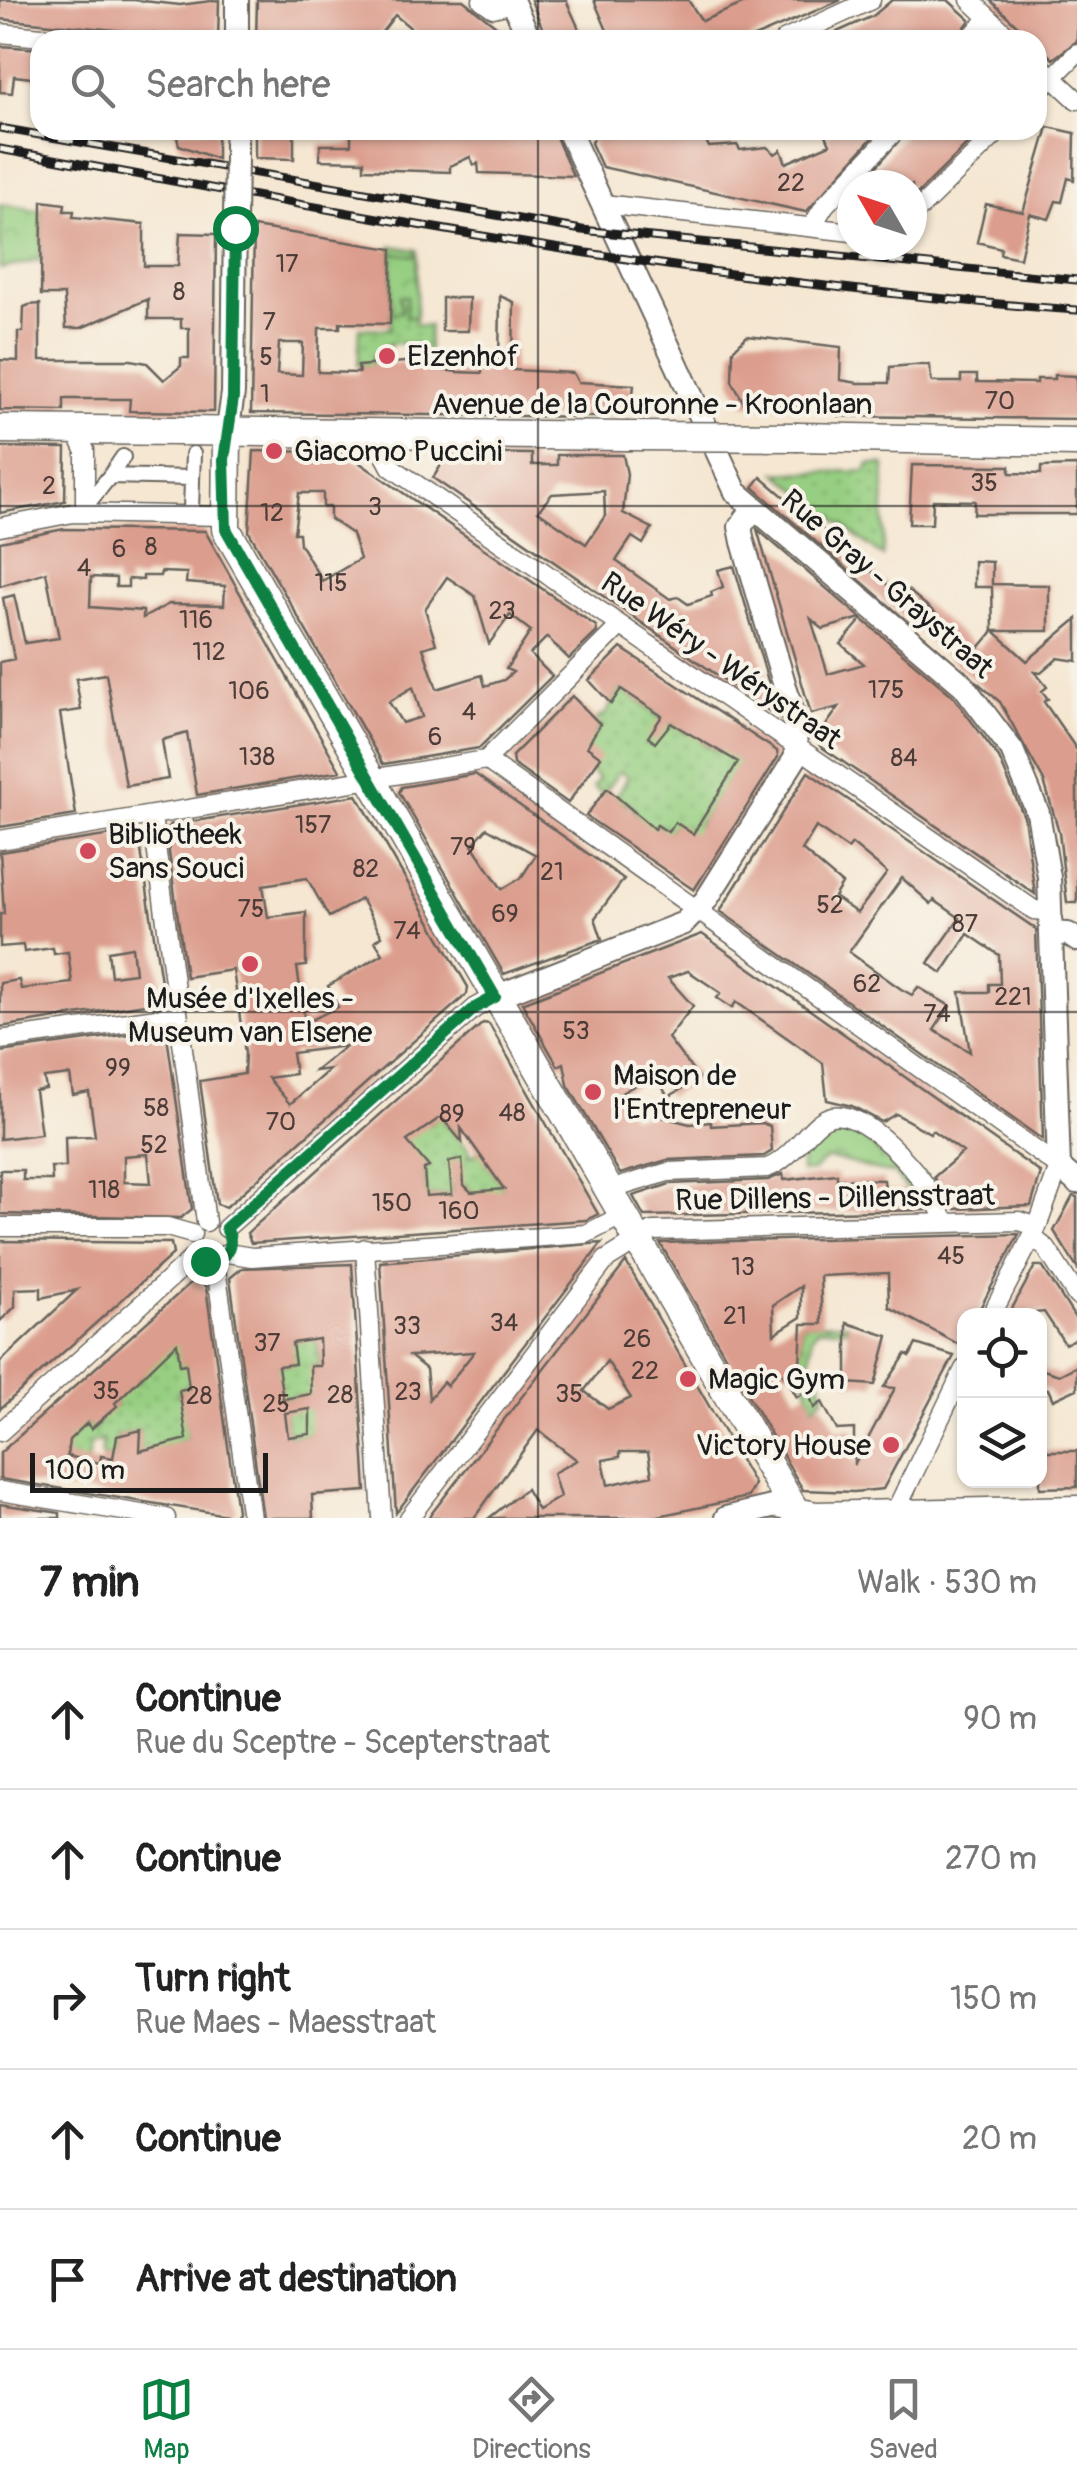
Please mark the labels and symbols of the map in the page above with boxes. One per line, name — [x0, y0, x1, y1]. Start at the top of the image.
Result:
house number: 22 — [777, 168, 805, 199]
north arrow — [837, 170, 927, 260]
route start — [213, 206, 259, 252]
house number: 17 — [275, 249, 299, 280]
house number: 8 — [173, 277, 185, 308]
house number: 7 — [262, 307, 276, 338]
place label: Elzenhof — [407, 338, 519, 375]
house number: 5 — [259, 342, 273, 373]
marker: Elzenhof — [376, 345, 398, 367]
house number: 1 — [260, 379, 270, 410]
street label: Avenue de la Couronne - Kroonlaan — [431, 386, 873, 423]
house number: 70 — [985, 386, 1015, 417]
place label: Giacomo Puccini — [294, 433, 502, 470]
marker: Giacomo Puccini — [263, 440, 285, 462]
house number: 35 — [970, 468, 998, 499]
house number: 2 — [42, 471, 56, 502]
street label: Rue Gray - Graystraat — [773, 482, 1002, 687]
house number: 3 — [368, 492, 382, 523]
house number: 12 — [260, 498, 284, 529]
house number: 8 — [145, 532, 157, 563]
house number: 6 — [112, 534, 126, 565]
house number: 4 — [77, 553, 91, 584]
street label: Rue Wéry - Wérystraat — [594, 564, 849, 758]
house number: 115 — [314, 568, 348, 599]
house number: 23 — [488, 596, 516, 627]
house number: 116 — [179, 605, 213, 636]
house number: 112 — [192, 637, 226, 668]
house number: 175 — [868, 675, 904, 706]
house number: 106 — [228, 676, 270, 707]
house number: 4 — [462, 697, 476, 728]
house number: 6 — [428, 722, 442, 753]
house number: 138 — [239, 742, 275, 773]
house number: 84 — [890, 743, 918, 774]
house number: 157 — [295, 810, 331, 841]
place label: Bibliotheek Sans Souci — [108, 816, 244, 887]
house number: 79 — [450, 832, 476, 863]
marker: Bibliotheek Sans Souci — [77, 840, 99, 862]
house number: 82 — [353, 854, 379, 885]
house number: 21 — [540, 857, 564, 888]
house number: 52 — [816, 890, 844, 921]
house number: 75 — [238, 894, 264, 925]
house number: 69 — [491, 899, 519, 930]
house number: 87 — [952, 909, 978, 940]
house number: 74 — [393, 916, 421, 947]
marker: Musée d'Ixelles - Museum van Elsene — [239, 953, 261, 975]
house number: 62 — [853, 969, 881, 1000]
place label: Musée d'Ixelles - Museum van Elsene — [128, 980, 372, 1051]
house number: 221 — [994, 982, 1032, 1013]
house number: 74 — [923, 999, 951, 1030]
house number: 53 — [562, 1016, 590, 1047]
house number: 99 — [105, 1053, 131, 1084]
place label: Maison de l'Entrepreneur — [613, 1057, 792, 1128]
marker: Maison de l'Entrepreneur — [582, 1081, 604, 1103]
house number: 58 — [143, 1093, 169, 1124]
house number: 48 — [498, 1098, 526, 1129]
house number: 89 — [439, 1099, 465, 1130]
house number: 70 — [266, 1107, 296, 1138]
house number: 52 — [140, 1130, 168, 1161]
house number: 118 — [88, 1175, 120, 1206]
street label: Rue Dillens - Dillensstraat — [675, 1177, 996, 1219]
house number: 150 — [372, 1188, 412, 1219]
house number: 160 — [438, 1196, 480, 1227]
route end — [183, 1239, 229, 1285]
house number: 45 — [937, 1241, 965, 1272]
house number: 13 — [731, 1252, 755, 1283]
house number: 21 — [723, 1301, 747, 1332]
house number: 34 — [490, 1308, 518, 1339]
house number: 33 — [393, 1311, 421, 1342]
house number: 26 — [623, 1324, 651, 1355]
house number: 37 — [253, 1328, 281, 1359]
house number: 22 — [631, 1356, 659, 1387]
place label: Magic Gym — [708, 1361, 845, 1398]
marker: Magic Gym — [677, 1368, 699, 1390]
house number: 35 — [92, 1376, 120, 1407]
house number: 23 — [394, 1377, 422, 1408]
house number: 35 — [555, 1379, 583, 1410]
house number: 28 — [327, 1380, 353, 1411]
house number: 28 — [186, 1381, 212, 1412]
house number: 25 — [262, 1389, 290, 1420]
place label: Victory House — [696, 1427, 871, 1464]
marker: Victory House — [880, 1434, 902, 1456]
scale bar — [30, 1448, 268, 1492]

